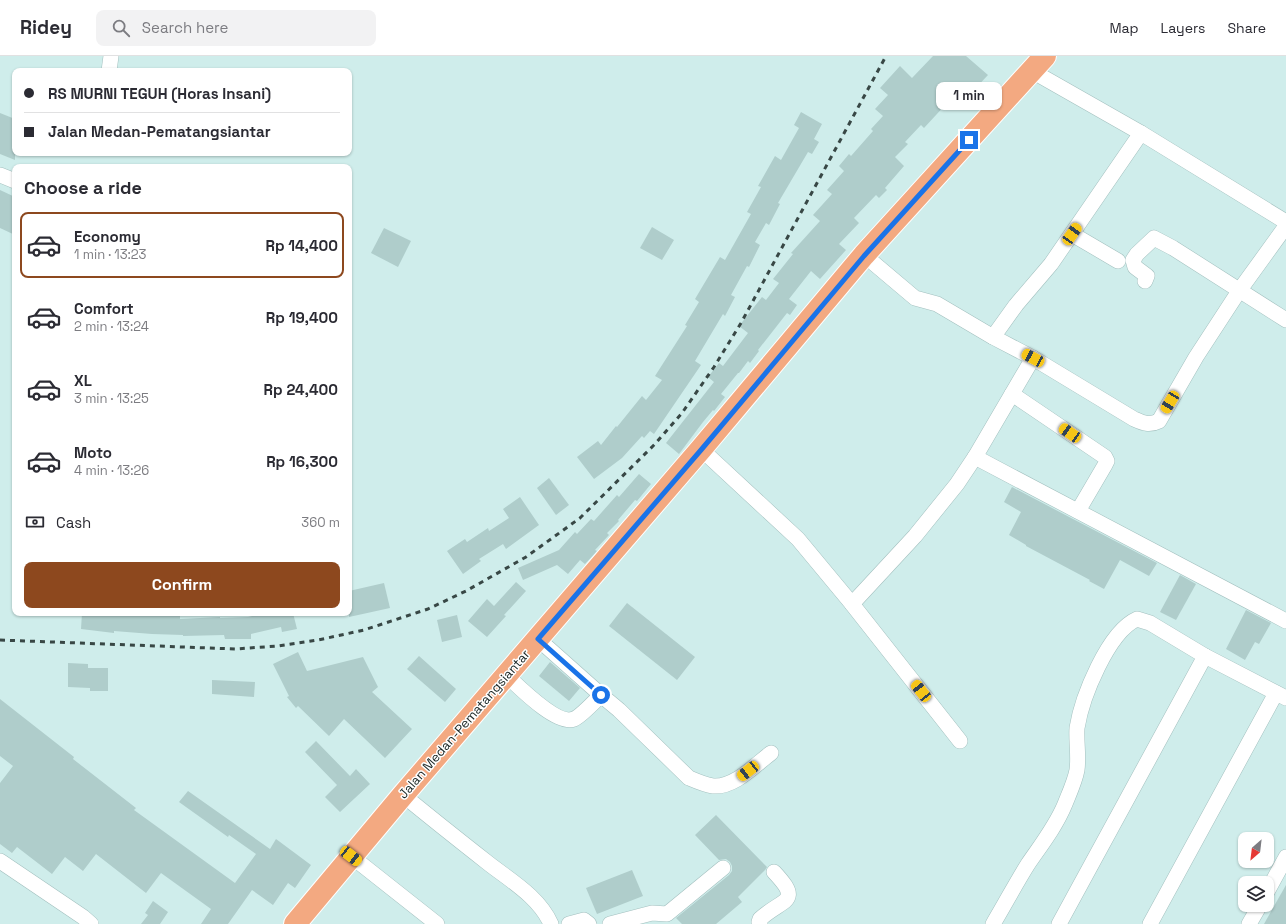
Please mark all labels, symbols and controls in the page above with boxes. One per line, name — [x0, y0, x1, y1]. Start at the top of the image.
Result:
search box — [96, 10, 376, 46]
text: Ridey — [20, 15, 72, 40]
icon: search — [110, 17, 132, 39]
text: Search here — [142, 18, 228, 37]
text: Map — [1109, 19, 1139, 37]
text: Layers — [1161, 19, 1205, 37]
text: Share — [1227, 19, 1266, 37]
callout: 1 min — [936, 82, 1002, 110]
text: RS MURNI TEGUH (Horas Insani) — [48, 84, 271, 103]
text: 1 min — [953, 87, 985, 104]
text: Jalan Medan-Pematangsiantar — [48, 122, 271, 141]
route end — [960, 131, 978, 149]
text: Choose a ride — [24, 176, 142, 199]
car — [1060, 221, 1084, 247]
icon: car — [26, 227, 62, 263]
text: Economy — [74, 227, 141, 246]
text: Rp 14,400 — [265, 236, 338, 255]
text: 1 min · 13:23 — [74, 246, 146, 263]
icon: car — [26, 299, 62, 335]
text: Comfort — [74, 299, 134, 318]
text: Rp 19,400 — [266, 308, 338, 327]
text: 2 min · 13:24 — [74, 318, 149, 335]
car — [1020, 347, 1046, 369]
icon: car — [26, 371, 62, 407]
text: XL — [74, 371, 92, 390]
text: Rp 24,400 — [264, 380, 338, 399]
car — [1159, 389, 1181, 415]
text: 3 min · 13:25 — [74, 390, 149, 407]
car — [1057, 421, 1083, 445]
icon: car — [26, 443, 62, 479]
text: Moto — [74, 443, 112, 462]
text: Rp 16,300 — [266, 452, 338, 471]
text: 4 min · 13:26 — [74, 462, 149, 479]
icon: cash — [24, 511, 46, 533]
text: Cash — [56, 513, 91, 532]
text: 360 m — [301, 514, 340, 531]
button: Confirm — [24, 562, 340, 608]
street label: Jalan Medan-Pematangsiantar — [394, 646, 534, 802]
car — [909, 678, 933, 704]
route start — [592, 686, 610, 704]
car — [735, 759, 761, 783]
north arrow — [1238, 832, 1274, 868]
map controls — [1238, 832, 1274, 912]
car — [338, 844, 364, 868]
button: layers — [1238, 876, 1274, 912]

